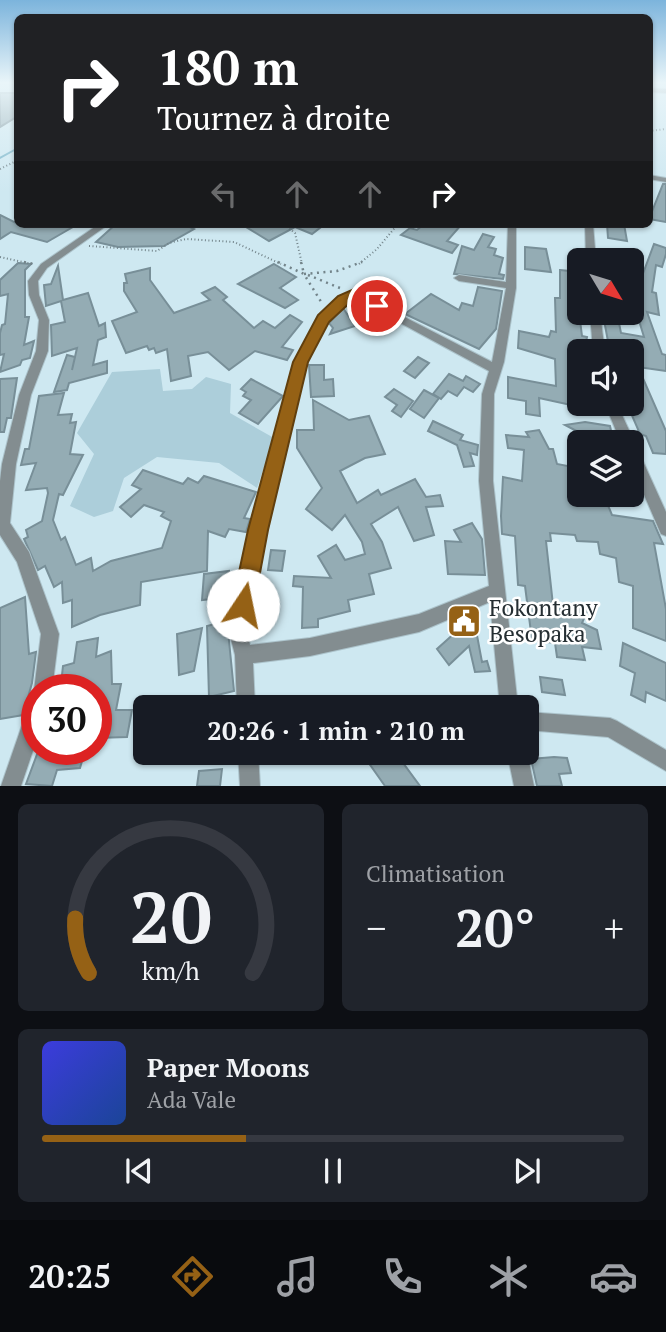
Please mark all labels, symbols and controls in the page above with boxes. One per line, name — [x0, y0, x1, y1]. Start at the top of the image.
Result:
text: 180 m — [157, 34, 299, 99]
icon: right — [42, 42, 133, 133]
text: Tournez à droite — [157, 97, 391, 139]
icon: left — [205, 175, 243, 213]
icon: ahead — [278, 175, 316, 213]
icon: ahead — [351, 175, 389, 213]
icon: right — [424, 175, 462, 213]
north arrow — [567, 248, 644, 326]
map controls — [567, 248, 644, 507]
pin — [347, 276, 407, 336]
icon: arrive — [358, 287, 396, 325]
button: sound — [567, 339, 644, 416]
button: layers — [567, 430, 644, 507]
position arrow — [206, 568, 280, 642]
place label: Fokontany Besopaka — [489, 592, 598, 649]
public building icon: Fokontany Besopaka — [445, 602, 483, 640]
speed limit sign: 30 — [21, 674, 112, 765]
text: 20:26 · 1 min · 210 m — [207, 713, 465, 747]
text: Climatisation — [366, 858, 505, 889]
text: 20 — [130, 868, 212, 965]
text: 20° — [455, 893, 535, 962]
text: − — [366, 903, 386, 953]
text: + — [604, 903, 624, 953]
text: km/h — [142, 954, 200, 987]
text: Paper Moons — [147, 1050, 310, 1084]
text: Ada Vale — [147, 1084, 236, 1115]
icon: previous — [120, 1152, 158, 1190]
icon: pause — [314, 1152, 352, 1190]
icon: next — [508, 1152, 546, 1190]
icon: directions — [168, 1252, 217, 1301]
icon: music — [273, 1252, 322, 1301]
icon: phone — [378, 1252, 427, 1301]
icon: climate — [484, 1252, 533, 1301]
icon: car — [589, 1252, 638, 1301]
text: 20:25 — [28, 1255, 111, 1297]

